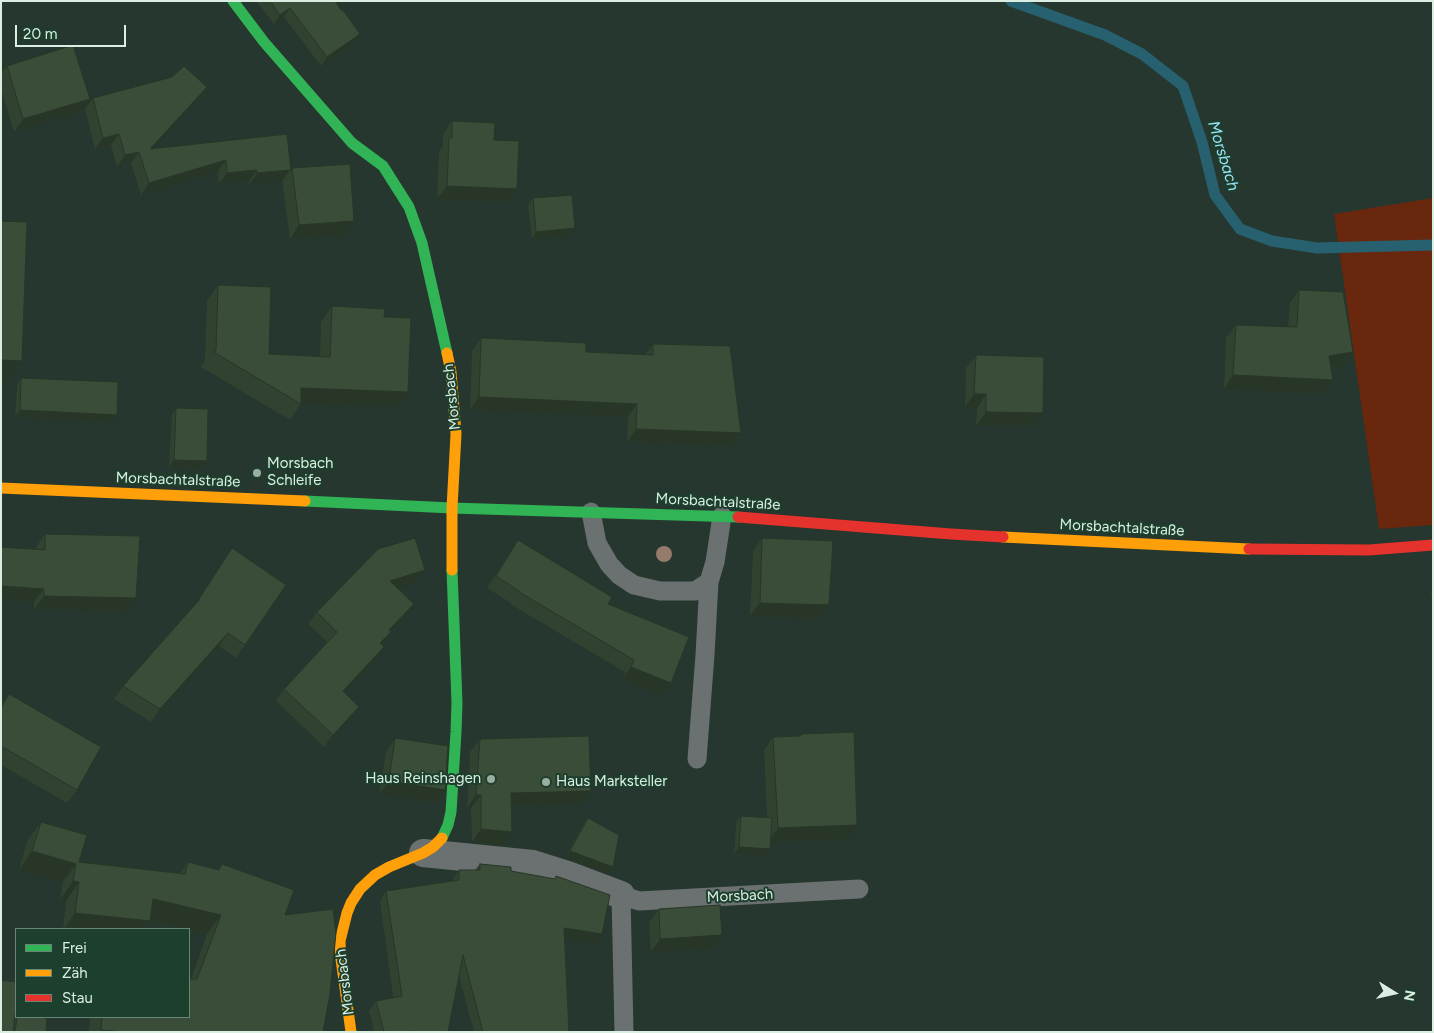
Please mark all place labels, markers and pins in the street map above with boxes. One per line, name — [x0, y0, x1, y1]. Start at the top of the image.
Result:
place label: Morsbach Schleife — [267, 455, 333, 490]
marker: Morsbach Schleife — [251, 467, 263, 479]
place label: Haus Reinshagen — [365, 770, 481, 788]
marker: Haus Reinshagen — [485, 773, 497, 785]
place label: Haus Marksteller — [556, 773, 667, 791]
marker: Haus Marksteller — [540, 776, 552, 788]

